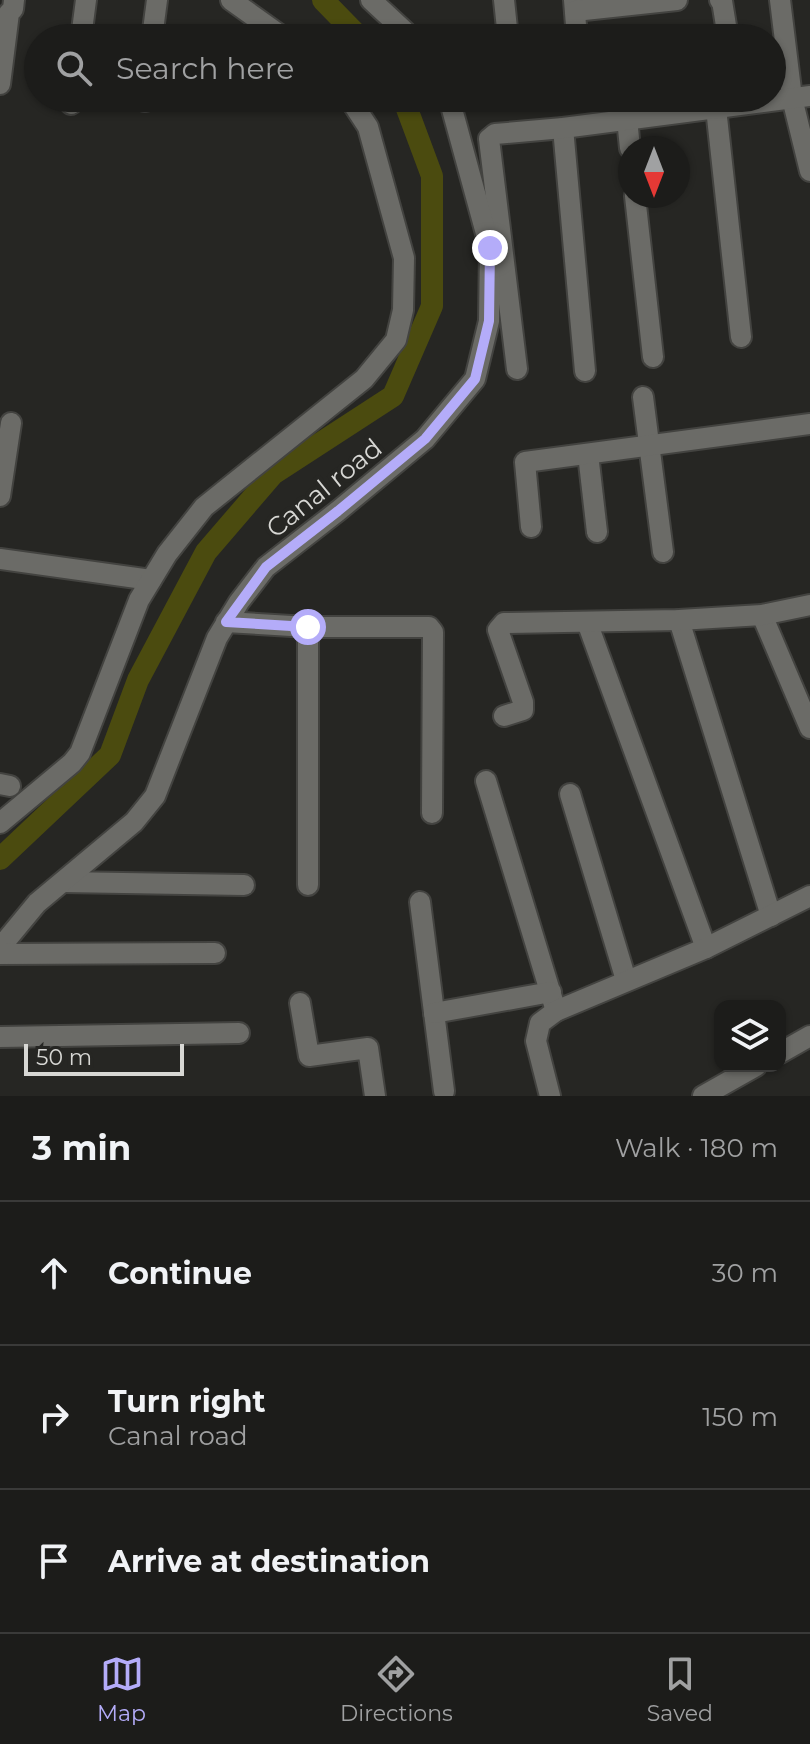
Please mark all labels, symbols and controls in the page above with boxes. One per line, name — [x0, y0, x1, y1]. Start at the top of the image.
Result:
search box — [24, 24, 786, 112]
icon: search — [52, 46, 96, 90]
text: Search here — [116, 50, 294, 87]
north arrow — [618, 136, 690, 208]
route end — [472, 230, 508, 266]
street label: Canal road — [260, 432, 388, 544]
route start — [290, 609, 326, 645]
map controls — [714, 1000, 786, 1072]
button: layers — [714, 1000, 786, 1072]
scale bar — [24, 1040, 184, 1076]
text: 50 m — [36, 1044, 92, 1071]
text: 3 min — [32, 1127, 131, 1169]
text: Walk · 180 m — [615, 1132, 778, 1164]
icon: ahead — [32, 1251, 76, 1295]
text: Continue — [108, 1255, 252, 1292]
text: 30 m — [712, 1257, 778, 1289]
text: Turn right — [108, 1383, 265, 1420]
icon: right — [32, 1395, 76, 1439]
text: 150 m — [702, 1401, 778, 1433]
text: Canal road — [108, 1420, 248, 1452]
icon: arrive — [32, 1539, 76, 1583]
text: Arrive at destination — [108, 1543, 430, 1580]
tab: Map — [97, 1652, 146, 1727]
tab: Directions — [340, 1652, 453, 1727]
tab: Saved — [647, 1652, 713, 1727]

